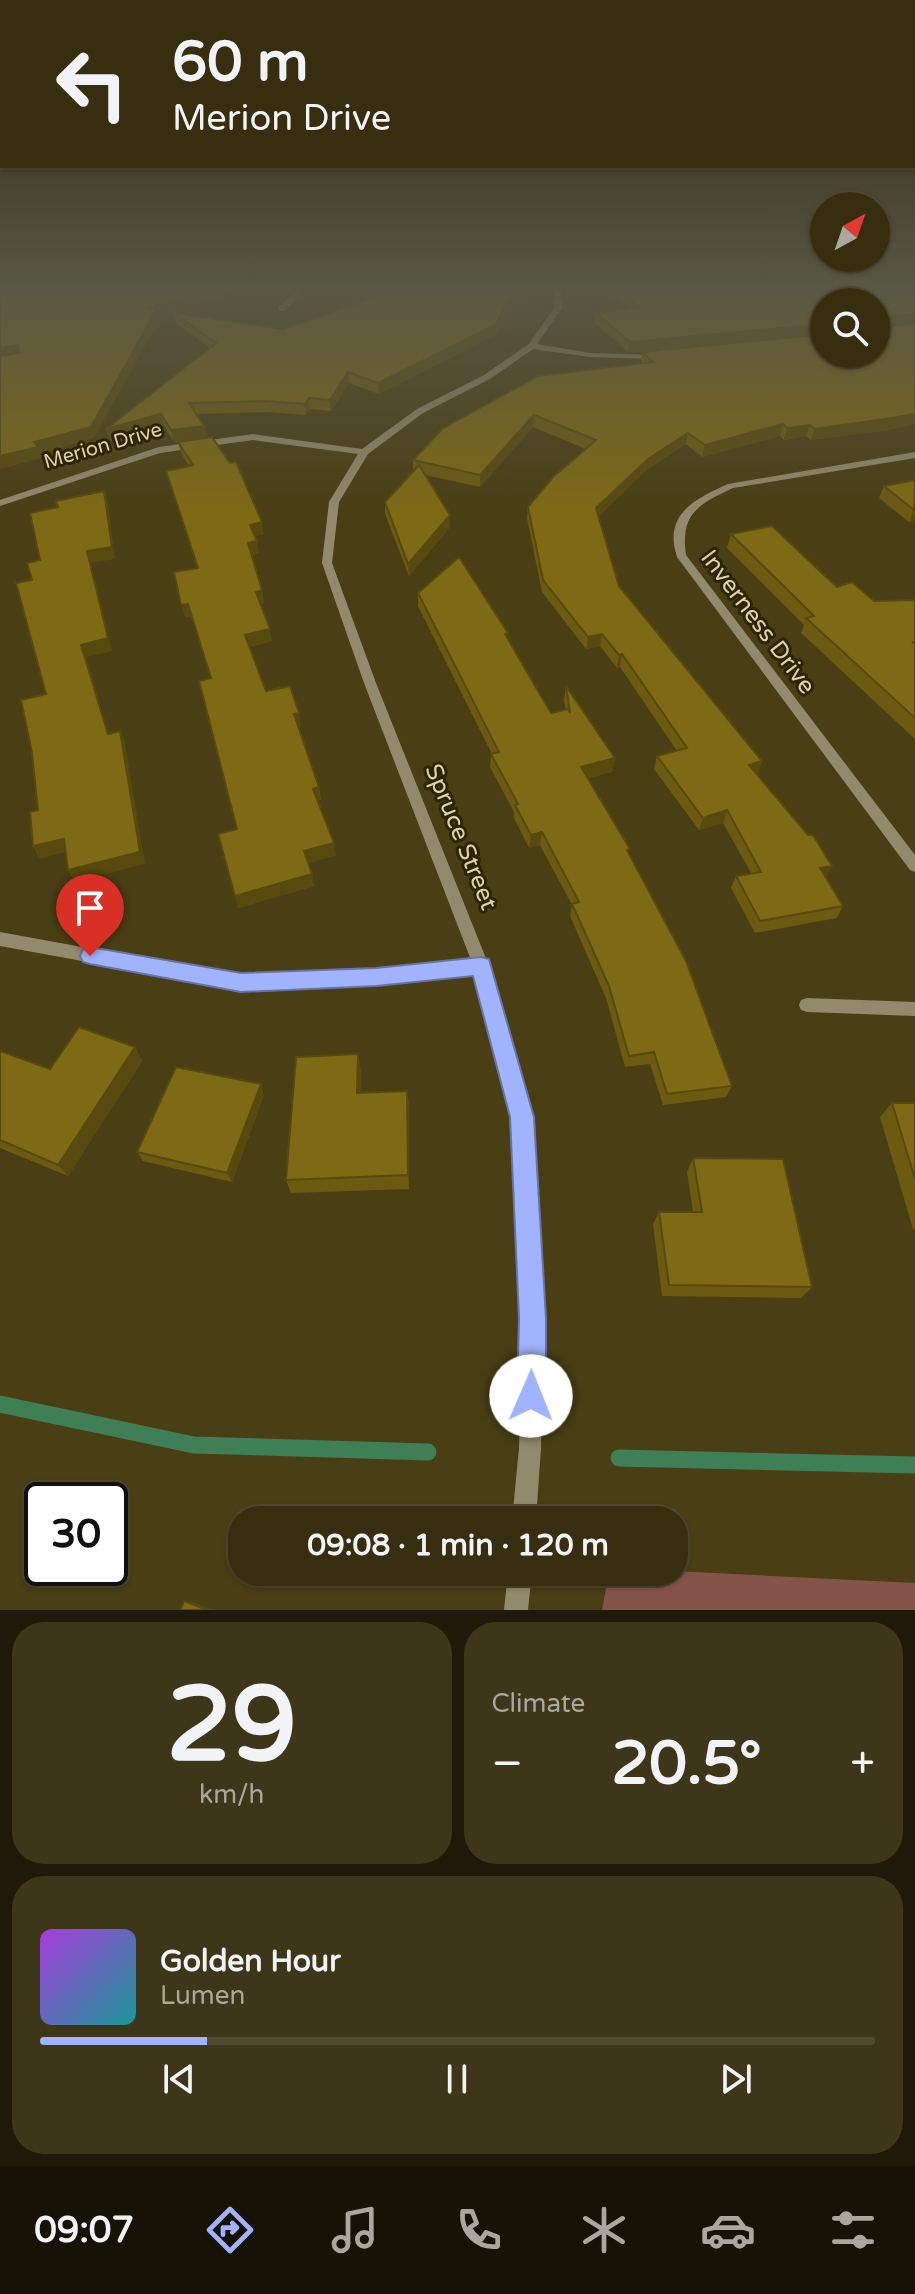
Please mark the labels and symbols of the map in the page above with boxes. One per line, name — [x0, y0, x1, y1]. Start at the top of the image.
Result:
north arrow — [810, 192, 890, 272]
street label: Merion Drive — [41, 418, 165, 474]
street label: Inverness Drive — [694, 544, 822, 700]
street label: Spruce Street — [419, 760, 503, 914]
pin — [56, 874, 124, 956]
position arrow — [489, 1354, 573, 1438]
speed limit sign: 30 — [24, 1482, 128, 1586]

